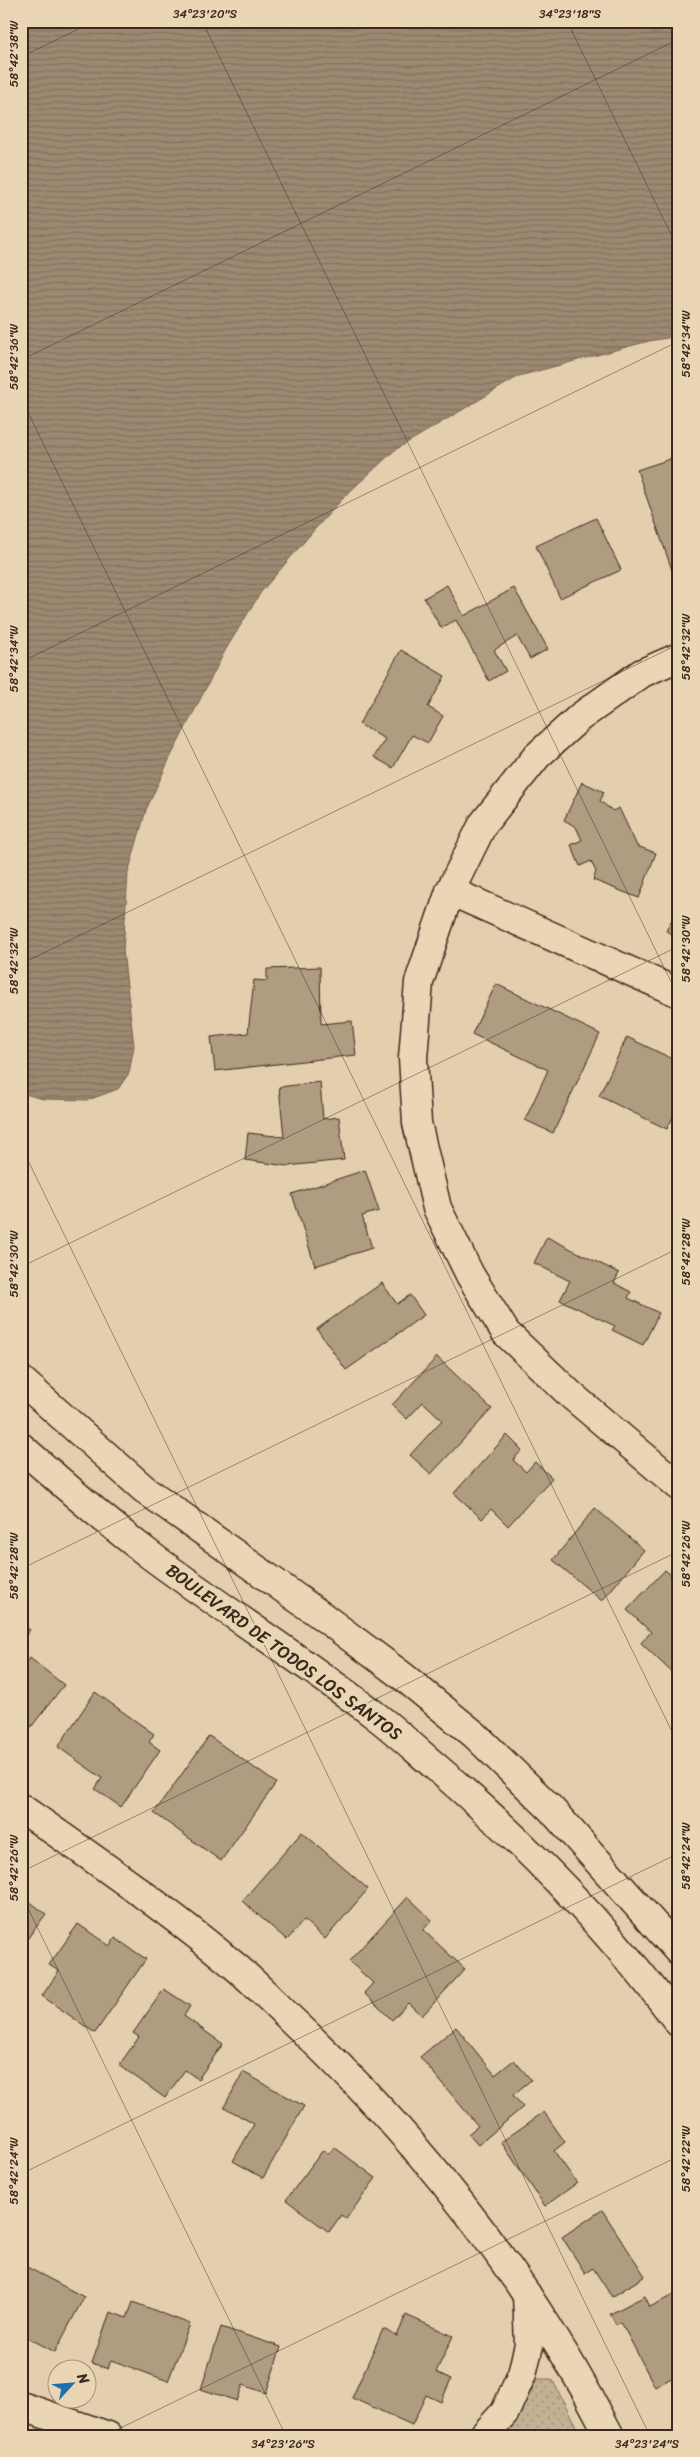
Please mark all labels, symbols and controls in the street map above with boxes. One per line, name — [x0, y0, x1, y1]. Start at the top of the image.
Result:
text: 34°23'20"S — [173, 3, 238, 25]
text: 34°23'18"S — [539, 3, 602, 25]
text: 58°42'38"W — [3, 20, 25, 87]
text: 58°42'34"W — [675, 310, 697, 377]
text: 58°42'36"W — [3, 323, 25, 390]
text: 58°42'32"W — [675, 613, 697, 680]
text: 58°42'34"W — [3, 625, 25, 692]
text: 58°42'30"W — [675, 915, 697, 983]
text: 58°42'32"W — [3, 927, 25, 994]
text: 58°42'28"W — [675, 1218, 697, 1286]
text: 58°42'30"W — [3, 1230, 25, 1298]
text: 58°42'26"W — [675, 1520, 697, 1587]
text: 58°42'28"W — [3, 1532, 25, 1600]
street label: BOULEVARD DE TODOS LOS SANTOS — [159, 1555, 410, 1749]
text: 58°42'24"W — [675, 1822, 697, 1890]
text: 58°42'26"W — [3, 1834, 25, 1901]
text: 58°42'22"W — [675, 2125, 697, 2192]
text: 58°42'24"W — [3, 2137, 25, 2205]
north arrow — [48, 2360, 98, 2410]
text: N — [69, 2368, 97, 2389]
text: 34°23'26"S — [251, 2433, 315, 2455]
text: 34°23'24"S — [615, 2433, 680, 2455]

